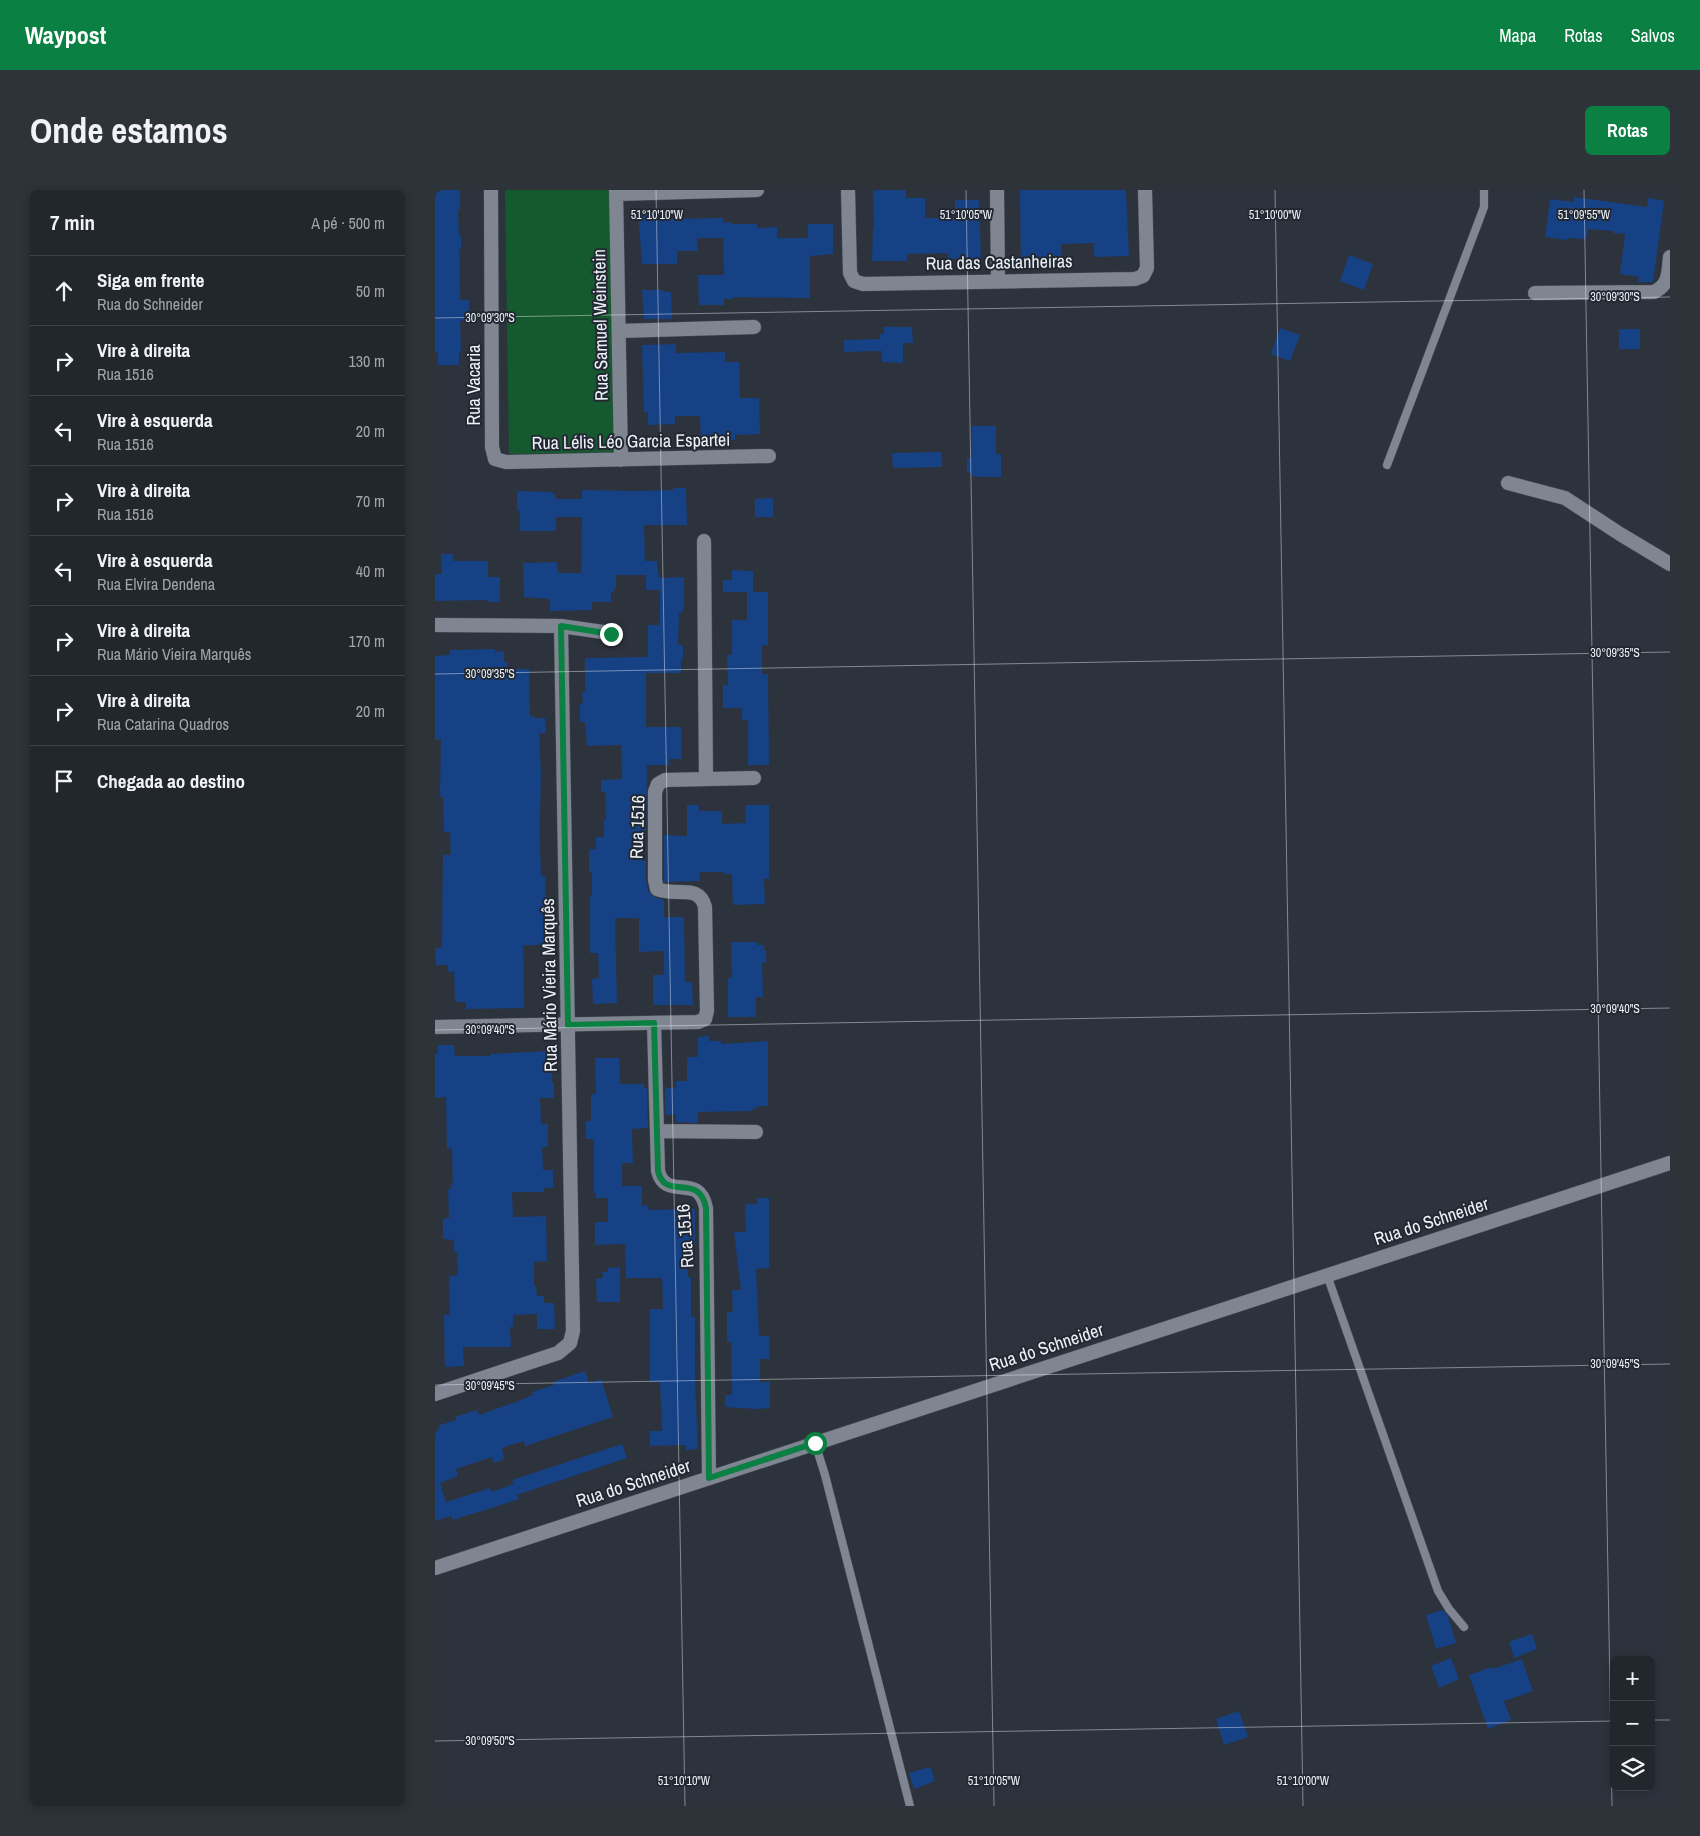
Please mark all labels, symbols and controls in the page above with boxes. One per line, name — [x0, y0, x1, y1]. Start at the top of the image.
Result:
text: Waypost — [25, 19, 106, 51]
text: Mapa — [1499, 23, 1536, 48]
text: Rotas — [1564, 23, 1603, 48]
text: Salvos — [1631, 23, 1675, 48]
button: Rotas — [1585, 106, 1670, 155]
text: Onde estamos — [30, 107, 228, 154]
text: 51°10'10"W — [631, 207, 684, 223]
text: 51°10'05"W — [940, 207, 993, 223]
text: 51°10'00"W — [1249, 207, 1302, 223]
text: 51°09'55"W — [1558, 207, 1611, 223]
text: 7 min — [50, 208, 95, 237]
text: A pé · 500 m — [311, 212, 385, 234]
street label: Rua das Castanheiras — [925, 248, 1073, 276]
street label: Rua Samuel Weinstein — [586, 249, 614, 401]
text: Siga em frente — [97, 267, 204, 293]
icon: ahead — [50, 277, 78, 305]
text: 50 m — [356, 280, 385, 302]
text: 30°09'30"S — [1590, 289, 1640, 305]
text: Rua do Schneider — [97, 293, 203, 315]
text: 30°09'30"S — [465, 310, 515, 326]
text: Vire à direita — [97, 337, 190, 363]
street label: Rua Vacaria — [461, 345, 486, 425]
icon: right — [50, 347, 78, 375]
text: 130 m — [349, 350, 385, 372]
text: Rua 1516 — [97, 363, 154, 385]
text: Vire à esquerda — [97, 407, 213, 433]
icon: left — [50, 417, 78, 445]
text: 20 m — [356, 420, 385, 442]
street label: Rua Lélis Léo Garcia Espartei — [532, 427, 730, 455]
text: Rua 1516 — [97, 433, 154, 455]
text: Vire à direita — [97, 477, 190, 503]
icon: right — [50, 487, 78, 515]
text: 70 m — [356, 490, 385, 512]
text: Rua 1516 — [97, 503, 154, 525]
text: Vire à esquerda — [97, 547, 213, 573]
icon: left — [50, 557, 78, 585]
text: 40 m — [356, 560, 385, 582]
text: Rua Elvira Dendena — [97, 573, 215, 595]
text: Vire à direita — [97, 617, 190, 643]
route end — [600, 623, 623, 646]
icon: right — [50, 627, 78, 655]
text: 170 m — [349, 630, 385, 652]
text: Rua Mário Vieira Marquês — [97, 643, 251, 665]
text: 30°09'35"S — [1590, 645, 1640, 661]
text: 30°09'35"S — [465, 666, 515, 682]
text: Vire à direita — [97, 687, 190, 713]
icon: right — [50, 697, 78, 725]
text: 20 m — [356, 700, 385, 722]
text: Rua Catarina Quadros — [97, 713, 229, 735]
icon: arrive — [50, 767, 78, 795]
text: Chegada ao destino — [97, 768, 245, 794]
street label: Rua 1516 — [623, 795, 651, 859]
street label: Rua Mário Vieira Marquês — [535, 898, 563, 1072]
text: 30°09'40"S — [1590, 1001, 1640, 1017]
text: 30°09'40"S — [465, 1022, 515, 1038]
street label: Rua do Schneider — [1371, 1191, 1492, 1251]
street label: Rua 1516 — [670, 1203, 700, 1269]
street label: Rua do Schneider — [986, 1317, 1107, 1377]
text: 30°09'45"S — [1590, 1356, 1640, 1372]
text: 30°09'45"S — [465, 1378, 515, 1394]
route start — [804, 1432, 827, 1455]
street label: Rua do Schneider — [573, 1453, 694, 1513]
map controls — [1610, 1656, 1655, 1791]
button: + — [1610, 1656, 1655, 1701]
button: − — [1610, 1701, 1655, 1746]
text: 30°09'50"S — [465, 1733, 515, 1749]
button: layers — [1610, 1746, 1655, 1791]
text: 51°10'10"W — [658, 1773, 711, 1789]
text: 51°10'05"W — [968, 1773, 1021, 1789]
text: 51°10'00"W — [1277, 1773, 1330, 1789]

